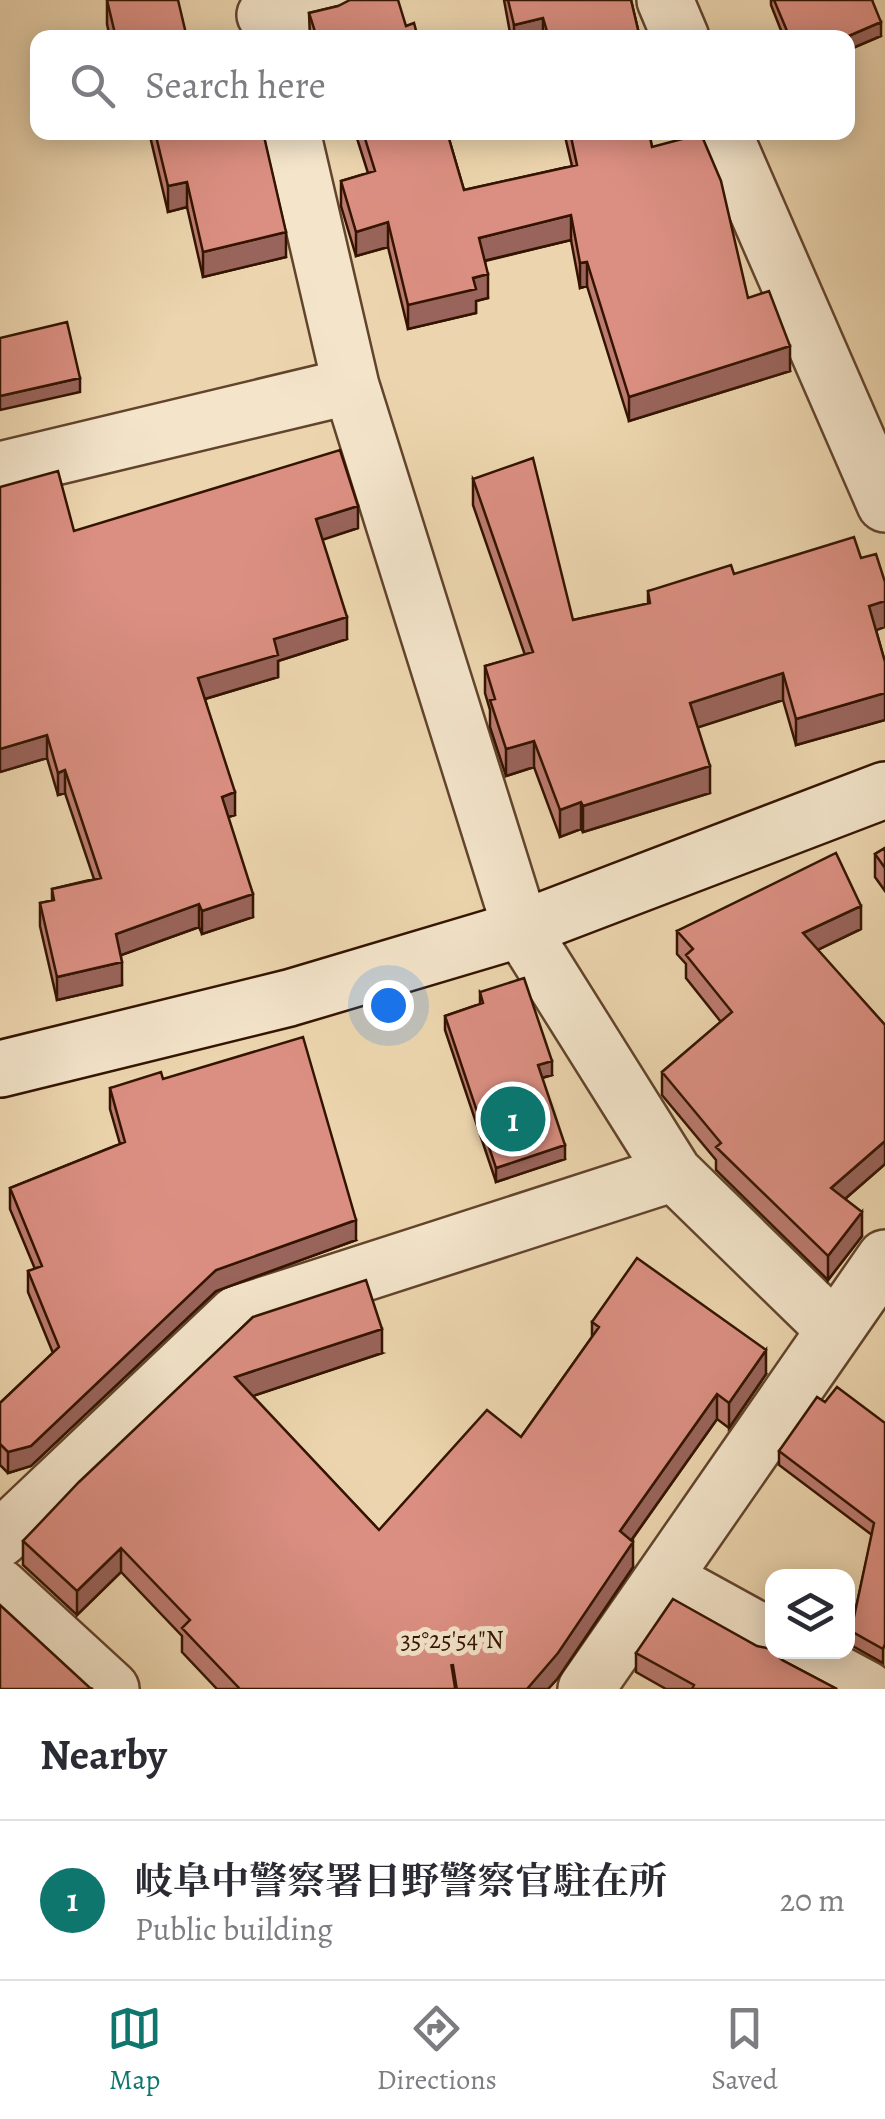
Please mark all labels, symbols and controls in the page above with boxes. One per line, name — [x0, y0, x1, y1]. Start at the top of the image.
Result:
search box — [30, 30, 855, 140]
icon: search — [65, 58, 120, 113]
text: Search here — [145, 59, 326, 111]
your location — [363, 980, 414, 1031]
pin: 1 — [480, 1082, 546, 1156]
map controls — [765, 1569, 855, 1659]
button: layers — [765, 1569, 855, 1659]
text: 35°25'54"N — [400, 1623, 504, 1657]
text: Nearby — [40, 1726, 167, 1783]
text: 岐阜中警察署日野警察官駐在所 — [135, 1855, 667, 1907]
text: 1 — [67, 1878, 78, 1922]
text: 20 m — [780, 1878, 845, 1922]
text: Public building — [135, 1907, 333, 1951]
tab: Map — [107, 2001, 162, 2099]
tab: Directions — [377, 2001, 497, 2099]
tab: Saved — [711, 2001, 778, 2099]

